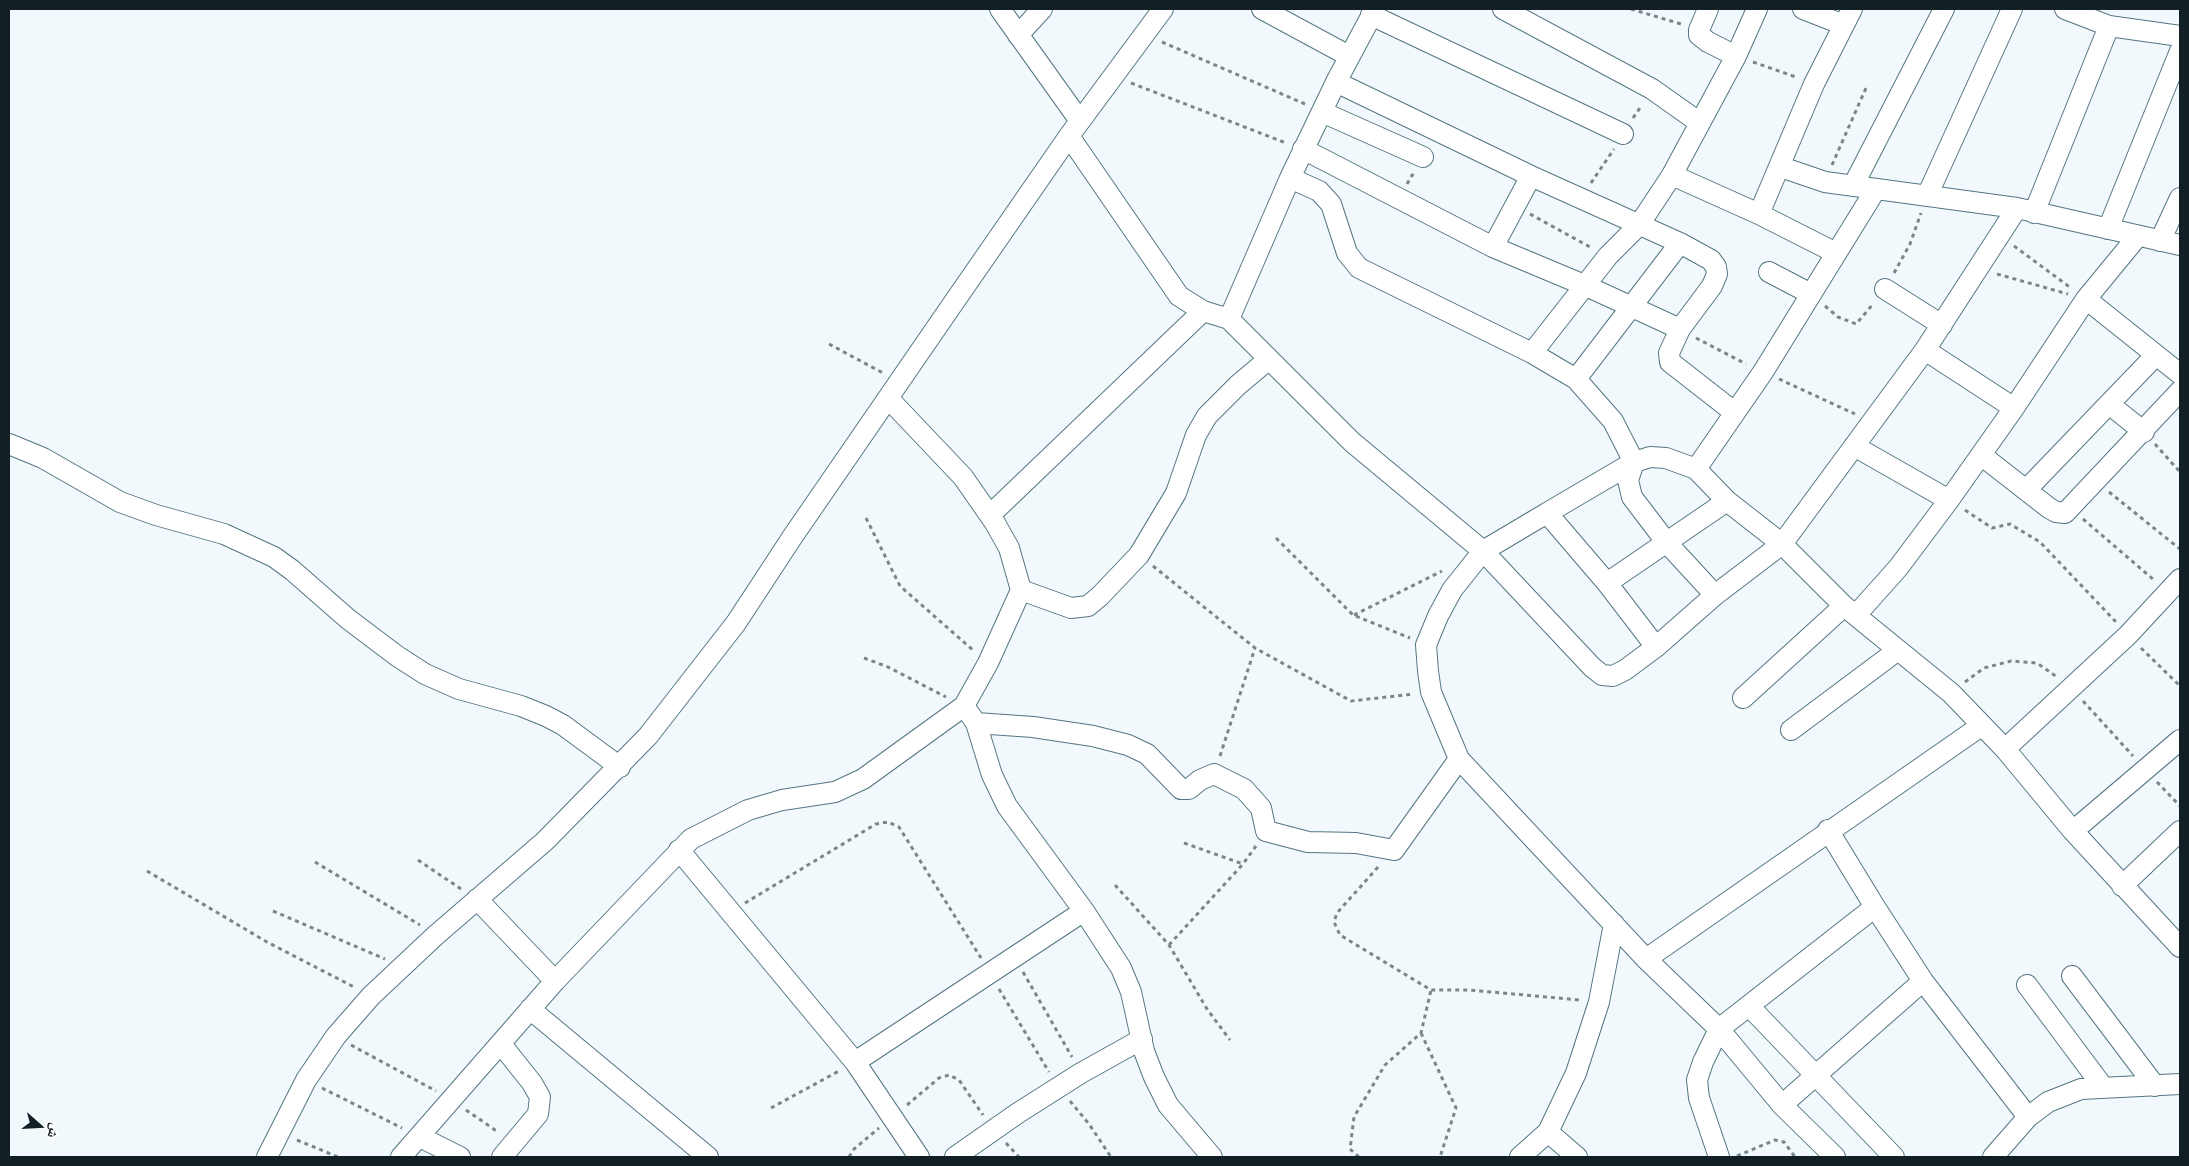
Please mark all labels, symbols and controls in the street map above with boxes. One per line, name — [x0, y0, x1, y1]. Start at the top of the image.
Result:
north arrow — [15, 1101, 65, 1151]
text: ش — [44, 1121, 65, 1141]

